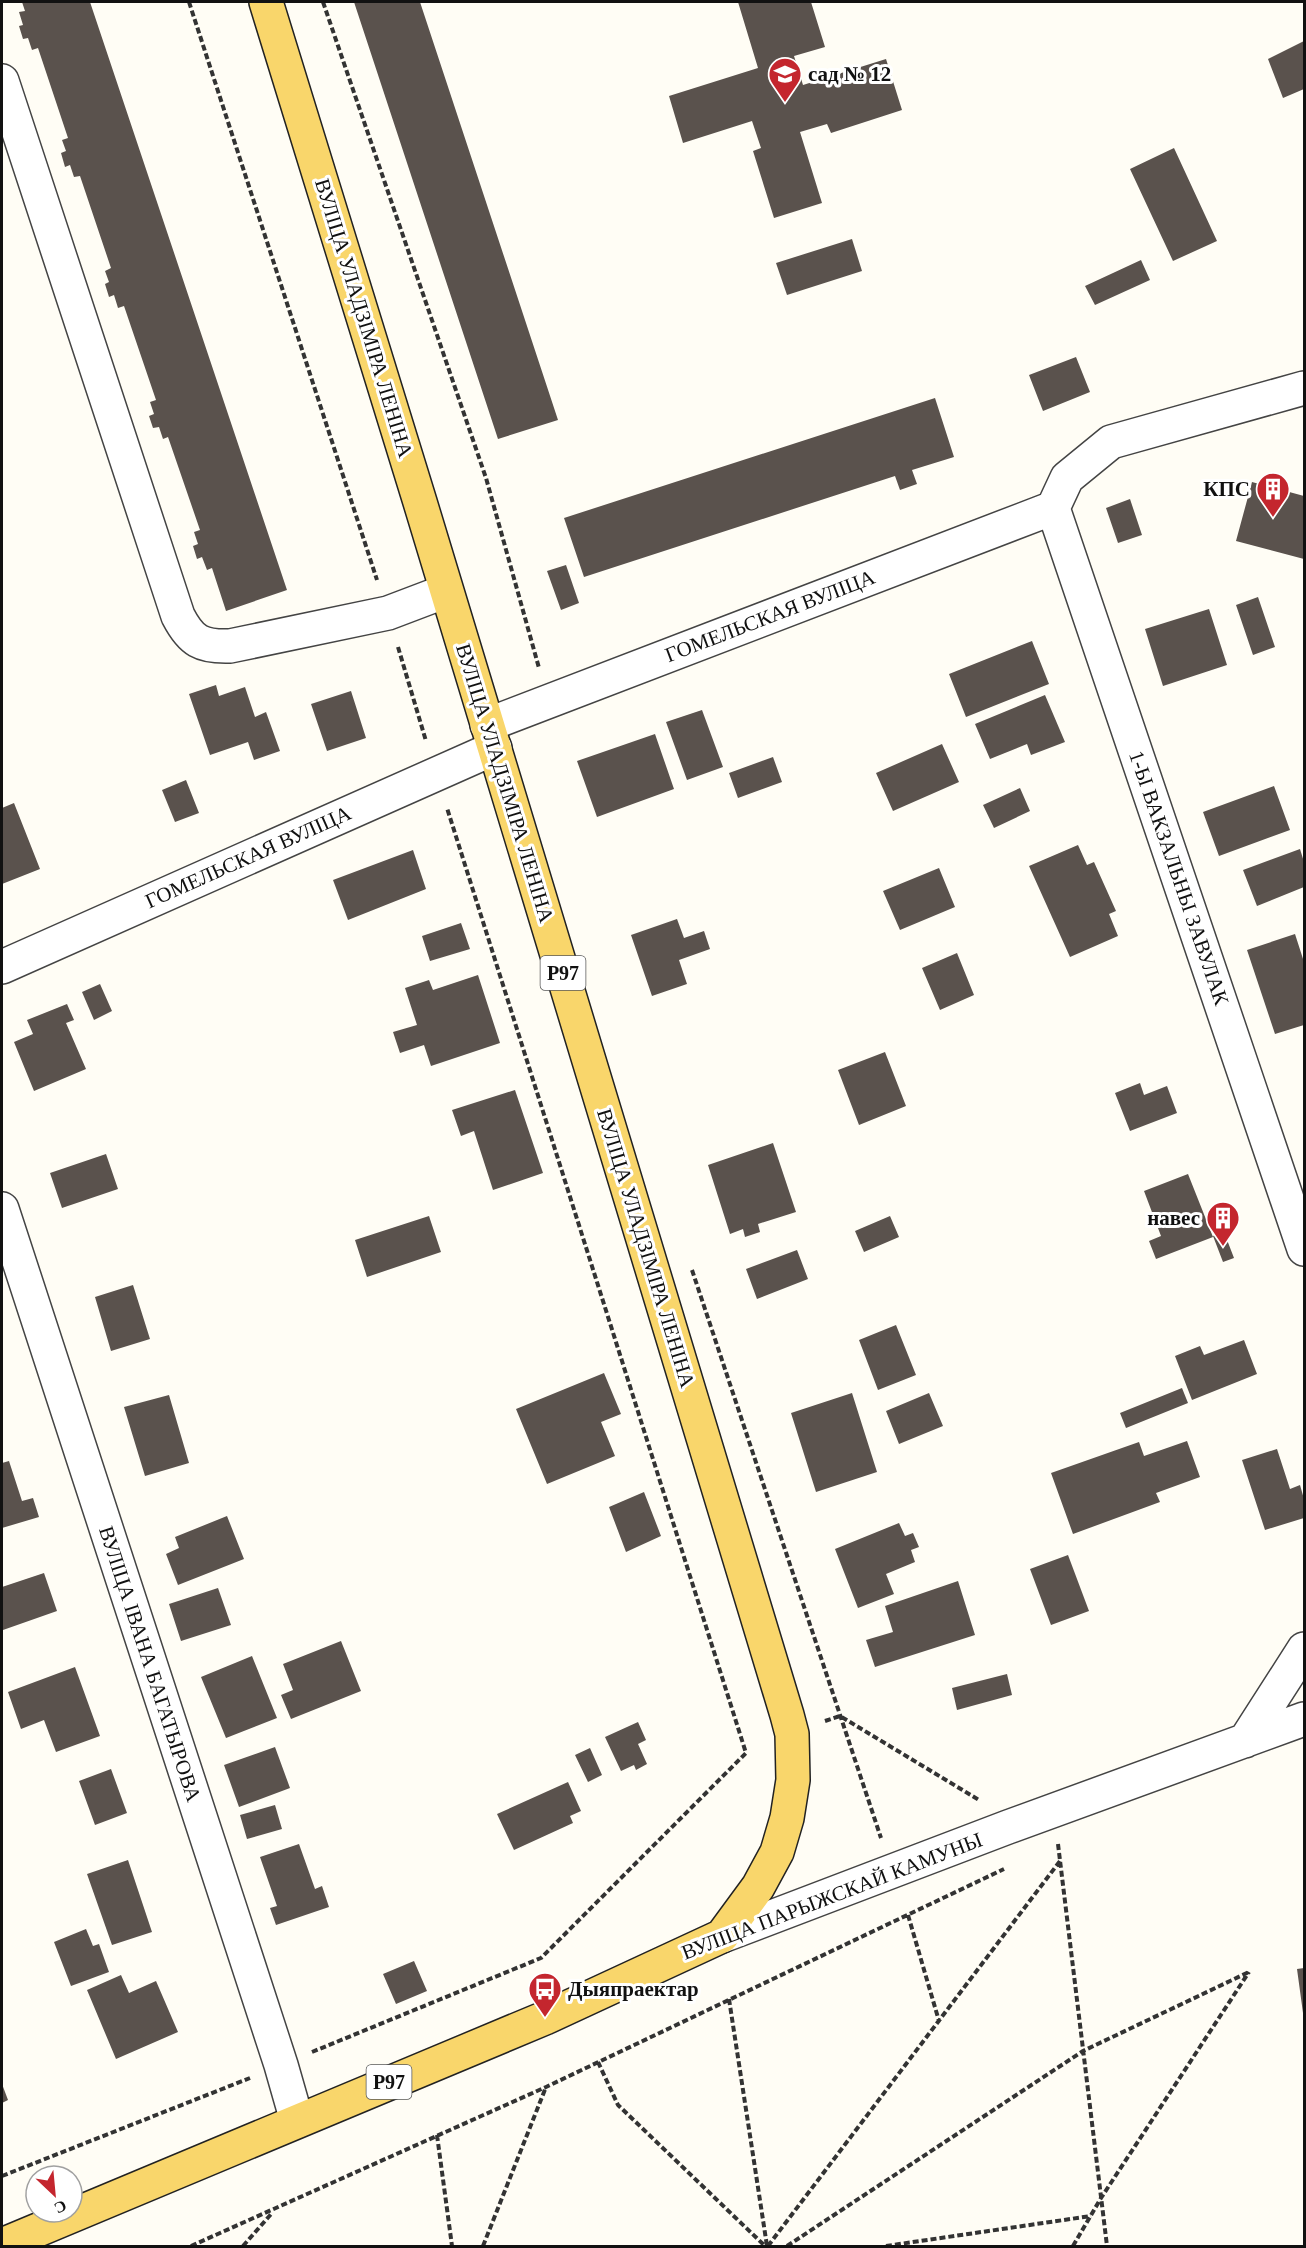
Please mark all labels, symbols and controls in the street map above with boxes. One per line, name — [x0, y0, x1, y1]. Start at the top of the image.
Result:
school or university icon: сад № 12 — [767, 56, 803, 103]
place label: сад № 12 — [808, 62, 891, 86]
street label: ВУЛІЦА УЛАДЗІМІРА ЛЕНІНА — [310, 176, 418, 461]
building icon: КПС — [1255, 471, 1291, 518]
place label: КПС — [1203, 477, 1250, 501]
street label: ГОМЕЛЬСКАЯ ВУЛІЦА — [662, 565, 879, 667]
street label: ВУЛІЦА УЛАДЗІМІРА ЛЕНІНА — [451, 641, 559, 926]
street label: 1-Ы ВАКЗАЛЬНЫ ЗАВУЛАК — [1124, 748, 1234, 1009]
street label: ГОМЕЛЬСКАЯ ВУЛІЦА — [141, 800, 355, 913]
road number: Р97 — [540, 956, 586, 990]
street label: ВУЛІЦА УЛАДЗІМІРА ЛЕНІНА — [592, 1106, 700, 1391]
building icon: навес — [1205, 1200, 1241, 1247]
place label: навес — [1147, 1206, 1200, 1230]
street label: ВУЛІЦА ІВАНА БАГАТЫРОВА — [94, 1523, 206, 1806]
street label: ВУЛІЦА ПАРЫЖСКАЙ КАМУНЫ — [678, 1827, 986, 1965]
bus stop icon: Дыяпраектар — [527, 1971, 563, 2018]
place label: Дыяпраектар — [568, 1977, 699, 2001]
road number: Р97 — [366, 2065, 412, 2099]
north arrow — [24, 2164, 84, 2224]
text: С — [51, 2197, 69, 2217]

